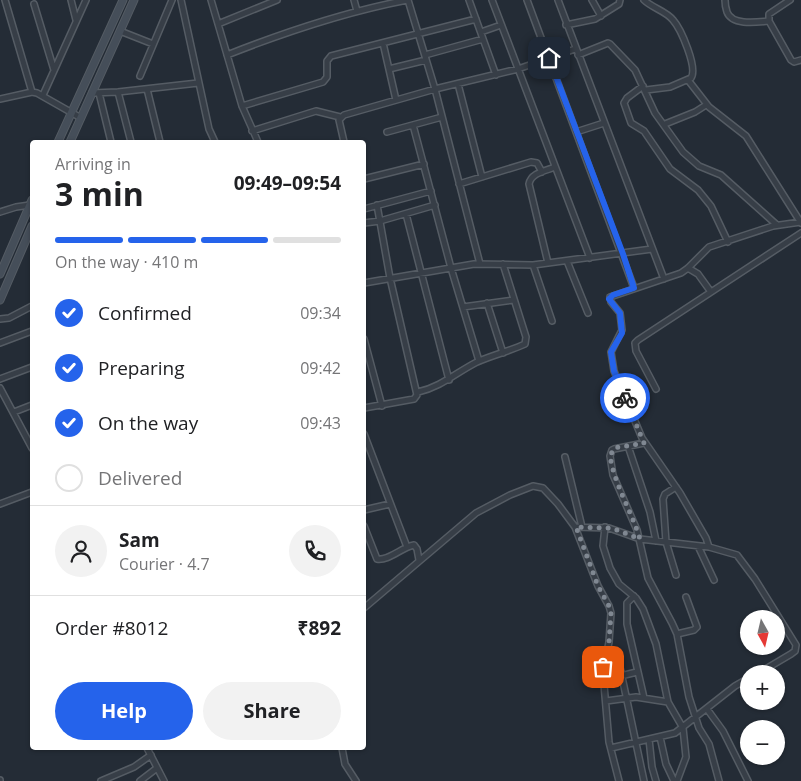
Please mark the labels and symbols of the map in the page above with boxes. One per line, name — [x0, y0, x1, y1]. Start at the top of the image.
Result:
pin — [528, 37, 570, 79]
courier — [600, 373, 650, 423]
north arrow — [740, 610, 785, 655]
pin — [582, 646, 624, 688]

